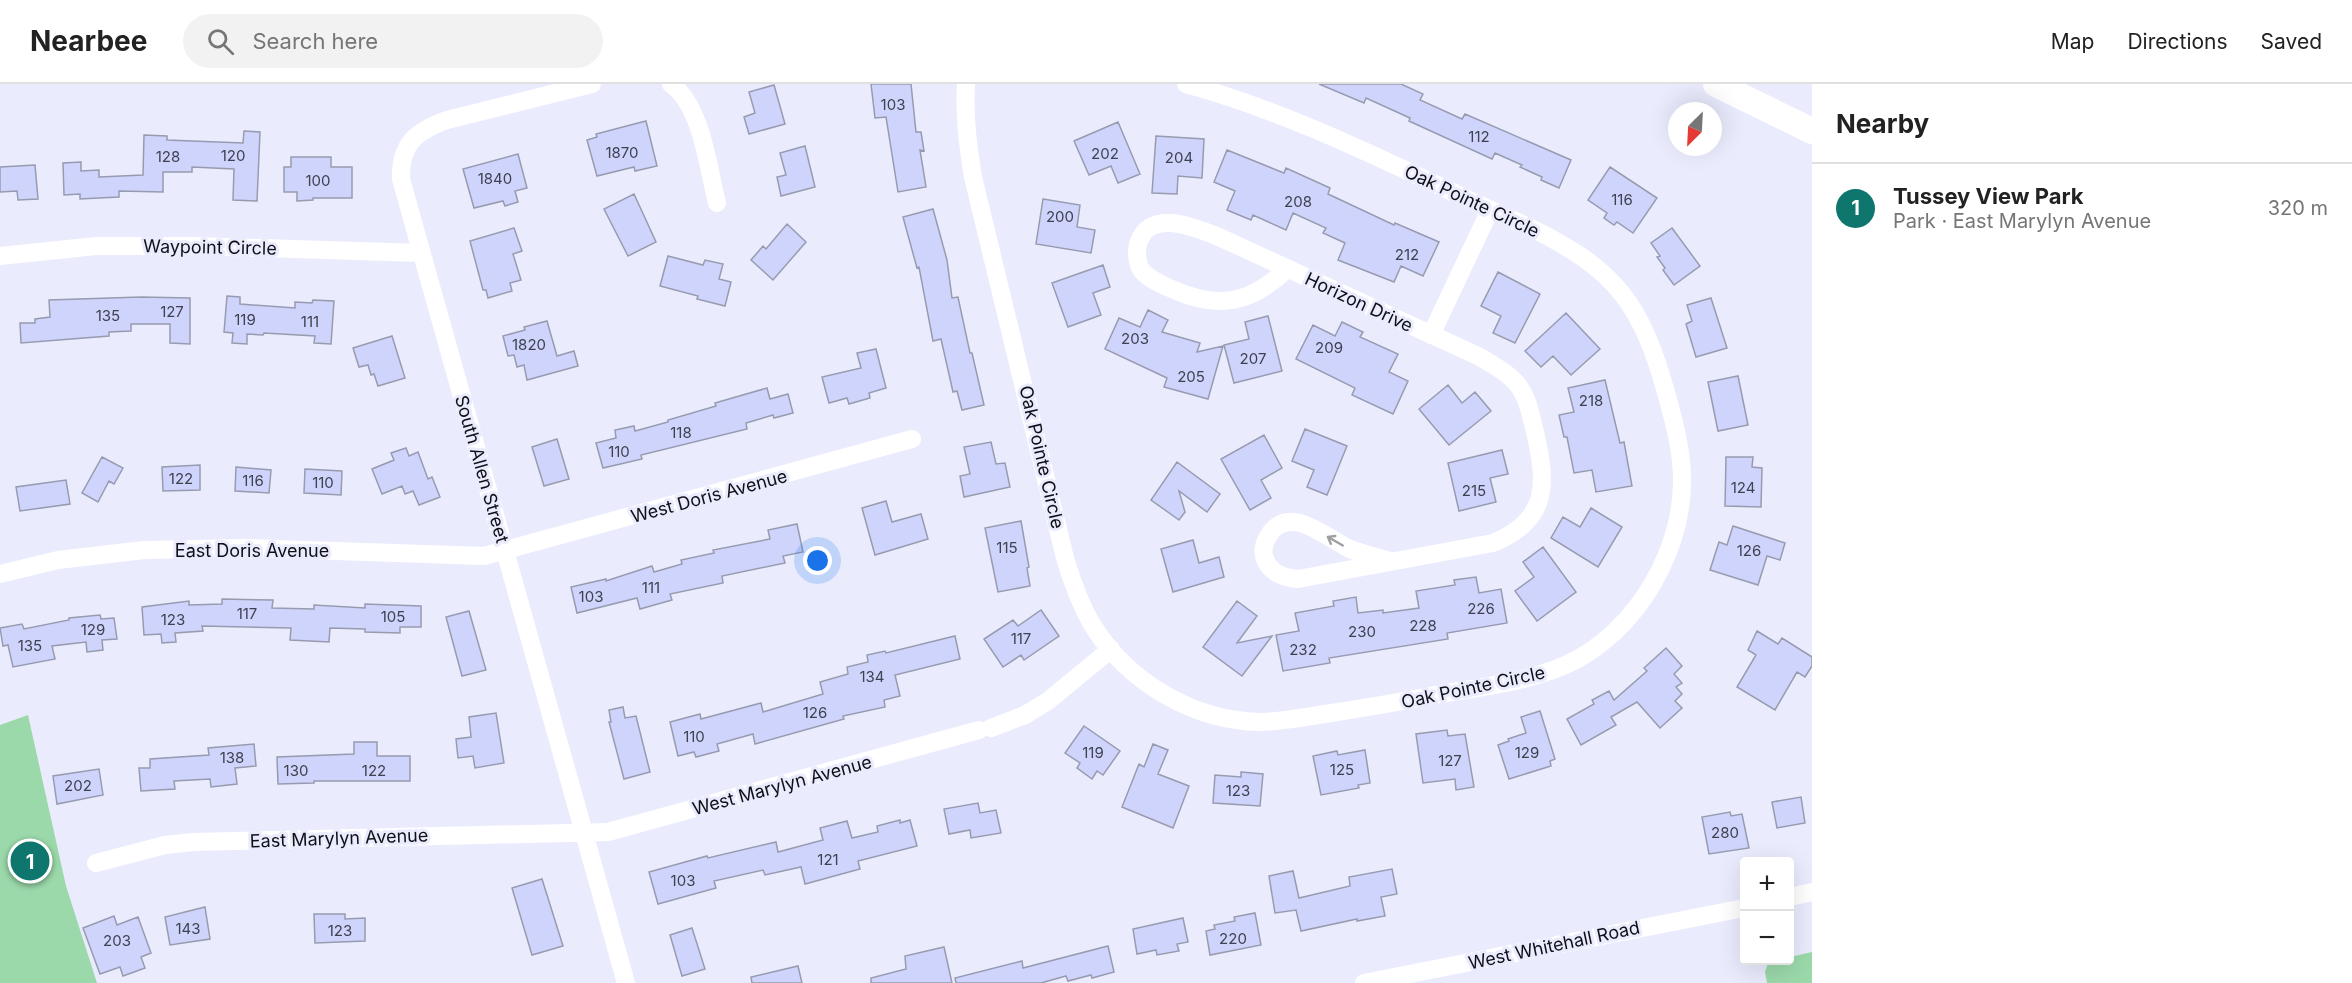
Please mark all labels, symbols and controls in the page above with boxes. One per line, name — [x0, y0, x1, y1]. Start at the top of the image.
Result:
search box — [183, 14, 603, 68]
text: Nearbee — [30, 24, 147, 58]
icon: search — [204, 25, 237, 58]
text: Search here — [252, 28, 378, 54]
text: Map — [2051, 29, 2094, 54]
text: Directions — [2127, 29, 2228, 54]
text: Saved — [2261, 29, 2322, 54]
house number: 103 — [881, 95, 905, 114]
north arrow — [1668, 102, 1722, 156]
text: Nearby — [1836, 108, 1929, 139]
house number: 112 — [1468, 127, 1490, 146]
house number: 1870 — [605, 143, 639, 162]
house number: 202 — [1091, 144, 1119, 163]
house number: 120 — [221, 146, 245, 165]
house number: 128 — [156, 147, 180, 166]
house number: 204 — [1165, 148, 1193, 167]
street label: Oak Pointe Circle — [1401, 161, 1543, 241]
house number: 1840 — [478, 169, 512, 188]
house number: 100 — [305, 171, 331, 190]
text: Tussey View Park — [1893, 183, 2083, 209]
house number: 116 — [1611, 190, 1633, 209]
house number: 208 — [1284, 192, 1312, 211]
text: 1 — [1851, 196, 1860, 220]
text: 320 m — [2268, 196, 2328, 220]
house number: 200 — [1046, 207, 1074, 226]
text: Park · East Marylyn Avenue — [1893, 209, 2151, 233]
street label: Waypoint Circle — [143, 235, 277, 259]
house number: 212 — [1395, 245, 1419, 264]
street label: Horizon Drive — [1302, 268, 1416, 336]
house number: 127 — [160, 302, 184, 321]
house number: 135 — [96, 306, 120, 325]
house number: 119 — [234, 310, 256, 329]
house number: 111 — [301, 312, 319, 331]
house number: 203 — [1121, 329, 1149, 348]
house number: 1820 — [512, 335, 546, 354]
house number: 209 — [1315, 338, 1343, 357]
house number: 207 — [1240, 349, 1266, 368]
house number: 205 — [1177, 367, 1205, 386]
street label: Oak Pointe Circle — [1015, 383, 1069, 531]
house number: 218 — [1579, 391, 1603, 410]
street label: South Allen Street — [451, 393, 513, 545]
house number: 118 — [670, 423, 692, 442]
house number: 110 — [608, 442, 630, 461]
street label: West Doris Avenue — [629, 465, 789, 527]
house number: 122 — [169, 469, 193, 488]
house number: 116 — [242, 471, 264, 490]
house number: 110 — [312, 473, 334, 492]
house number: 124 — [1731, 478, 1755, 497]
house number: 215 — [1462, 481, 1486, 500]
one-way arrow — [1327, 535, 1344, 547]
house number: 115 — [996, 538, 1018, 557]
street label: East Doris Avenue — [175, 540, 329, 561]
house number: 126 — [1737, 541, 1761, 560]
your location — [803, 546, 832, 575]
house number: 111 — [642, 578, 660, 597]
house number: 103 — [579, 587, 603, 606]
house number: 226 — [1467, 599, 1495, 618]
house number: 117 — [237, 604, 257, 623]
house number: 105 — [381, 607, 405, 626]
house number: 123 — [161, 610, 185, 629]
house number: 228 — [1409, 616, 1437, 635]
house number: 129 — [81, 620, 105, 639]
house number: 230 — [1348, 622, 1376, 641]
house number: 117 — [1011, 629, 1031, 648]
house number: 135 — [18, 636, 42, 655]
house number: 232 — [1289, 640, 1317, 659]
street label: Oak Pointe Circle — [1399, 662, 1547, 712]
house number: 134 — [859, 667, 885, 686]
house number: 126 — [803, 703, 827, 722]
house number: 110 — [683, 727, 705, 746]
house number: 119 — [1082, 743, 1104, 762]
house number: 129 — [1515, 743, 1539, 762]
house number: 138 — [220, 748, 244, 767]
street label: West Marylyn Avenue — [690, 751, 874, 819]
house number: 127 — [1438, 751, 1462, 770]
house number: 125 — [1330, 760, 1354, 779]
house number: 130 — [284, 761, 308, 780]
house number: 122 — [362, 761, 386, 780]
house number: 202 — [64, 776, 92, 795]
house number: 123 — [1226, 781, 1250, 800]
house number: 280 — [1711, 823, 1739, 842]
street label: East Marylyn Avenue — [249, 824, 429, 852]
pin: 1 — [10, 838, 50, 884]
house number: 121 — [817, 850, 839, 869]
map controls — [1740, 857, 1794, 965]
button: + — [1740, 857, 1794, 911]
house number: 103 — [671, 871, 695, 890]
button: − — [1740, 911, 1794, 965]
street label: West Whitehall Road — [1466, 917, 1642, 973]
house number: 143 — [175, 919, 201, 938]
house number: 123 — [328, 921, 352, 940]
house number: 220 — [1219, 929, 1247, 948]
house number: 203 — [103, 931, 131, 950]

